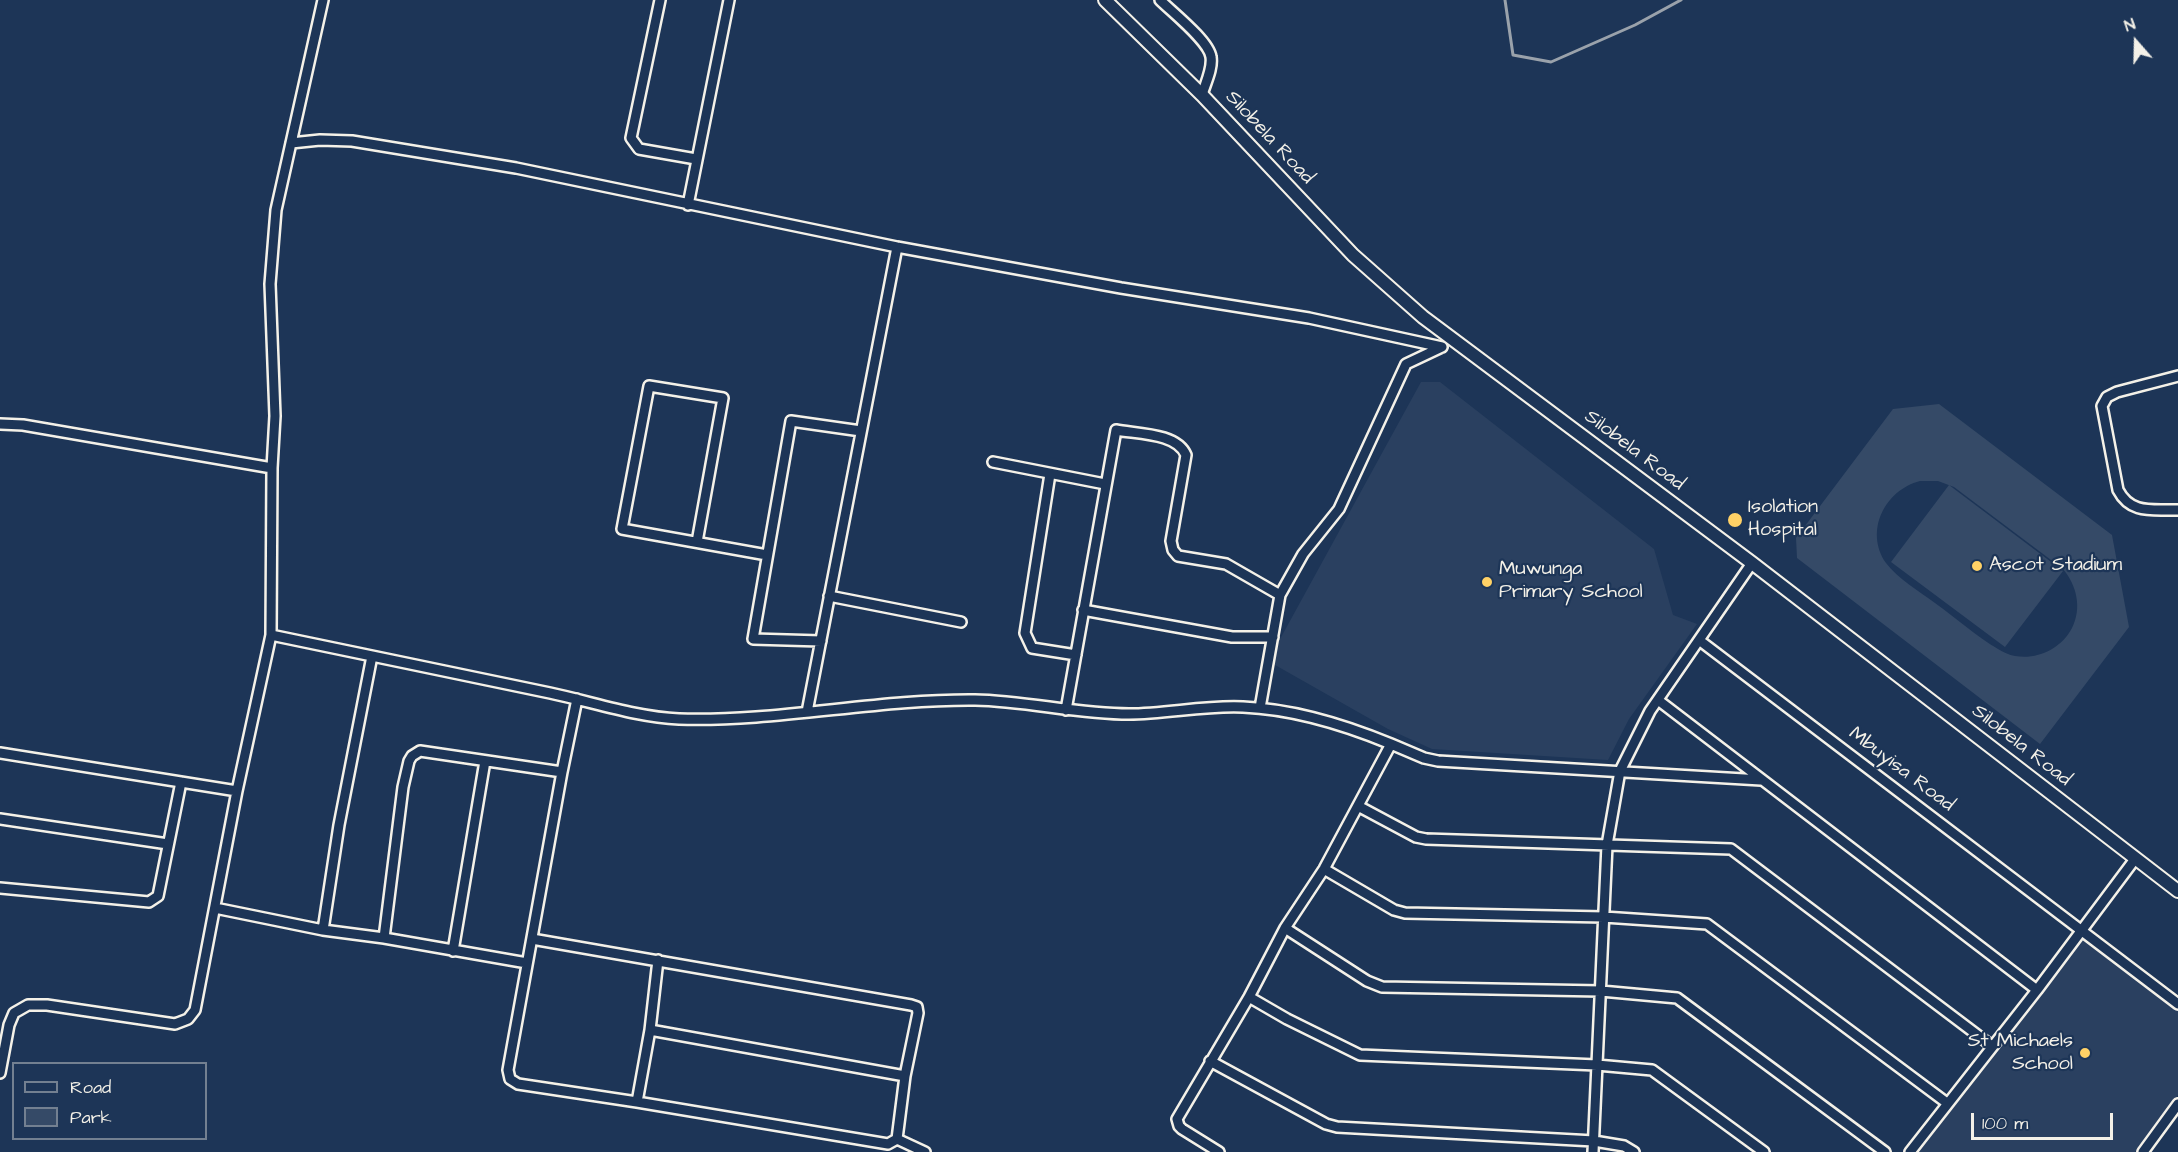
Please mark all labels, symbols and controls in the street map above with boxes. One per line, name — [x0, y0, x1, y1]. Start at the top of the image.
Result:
north arrow — [2106, 12, 2166, 72]
text: N — [2121, 13, 2138, 37]
street label: Silobela Road — [1219, 86, 1319, 190]
street label: Silobela Road — [1579, 405, 1689, 497]
place label: Isolation Hospital — [1748, 496, 1818, 543]
marker: Isolation Hospital — [1726, 511, 1744, 529]
place label: Ascot Stadium — [1989, 554, 2122, 578]
place label: Muwunga Primary School — [1499, 558, 1643, 605]
marker: Ascot Stadium — [1970, 559, 1984, 573]
marker: Muwunga Primary School — [1480, 575, 1494, 589]
street label: Silobela Road — [1966, 700, 2076, 792]
street label: Mbuyisa Road — [1843, 722, 1959, 818]
place label: St Michaels School — [1968, 1030, 2073, 1077]
marker: St Michaels School — [2078, 1046, 2092, 1060]
legend — [12, 1062, 207, 1140]
text: Road — [70, 1075, 111, 1100]
scale bar — [1974, 1101, 2116, 1139]
text: Park — [70, 1105, 112, 1130]
text: 100 m — [1982, 1111, 2028, 1136]

